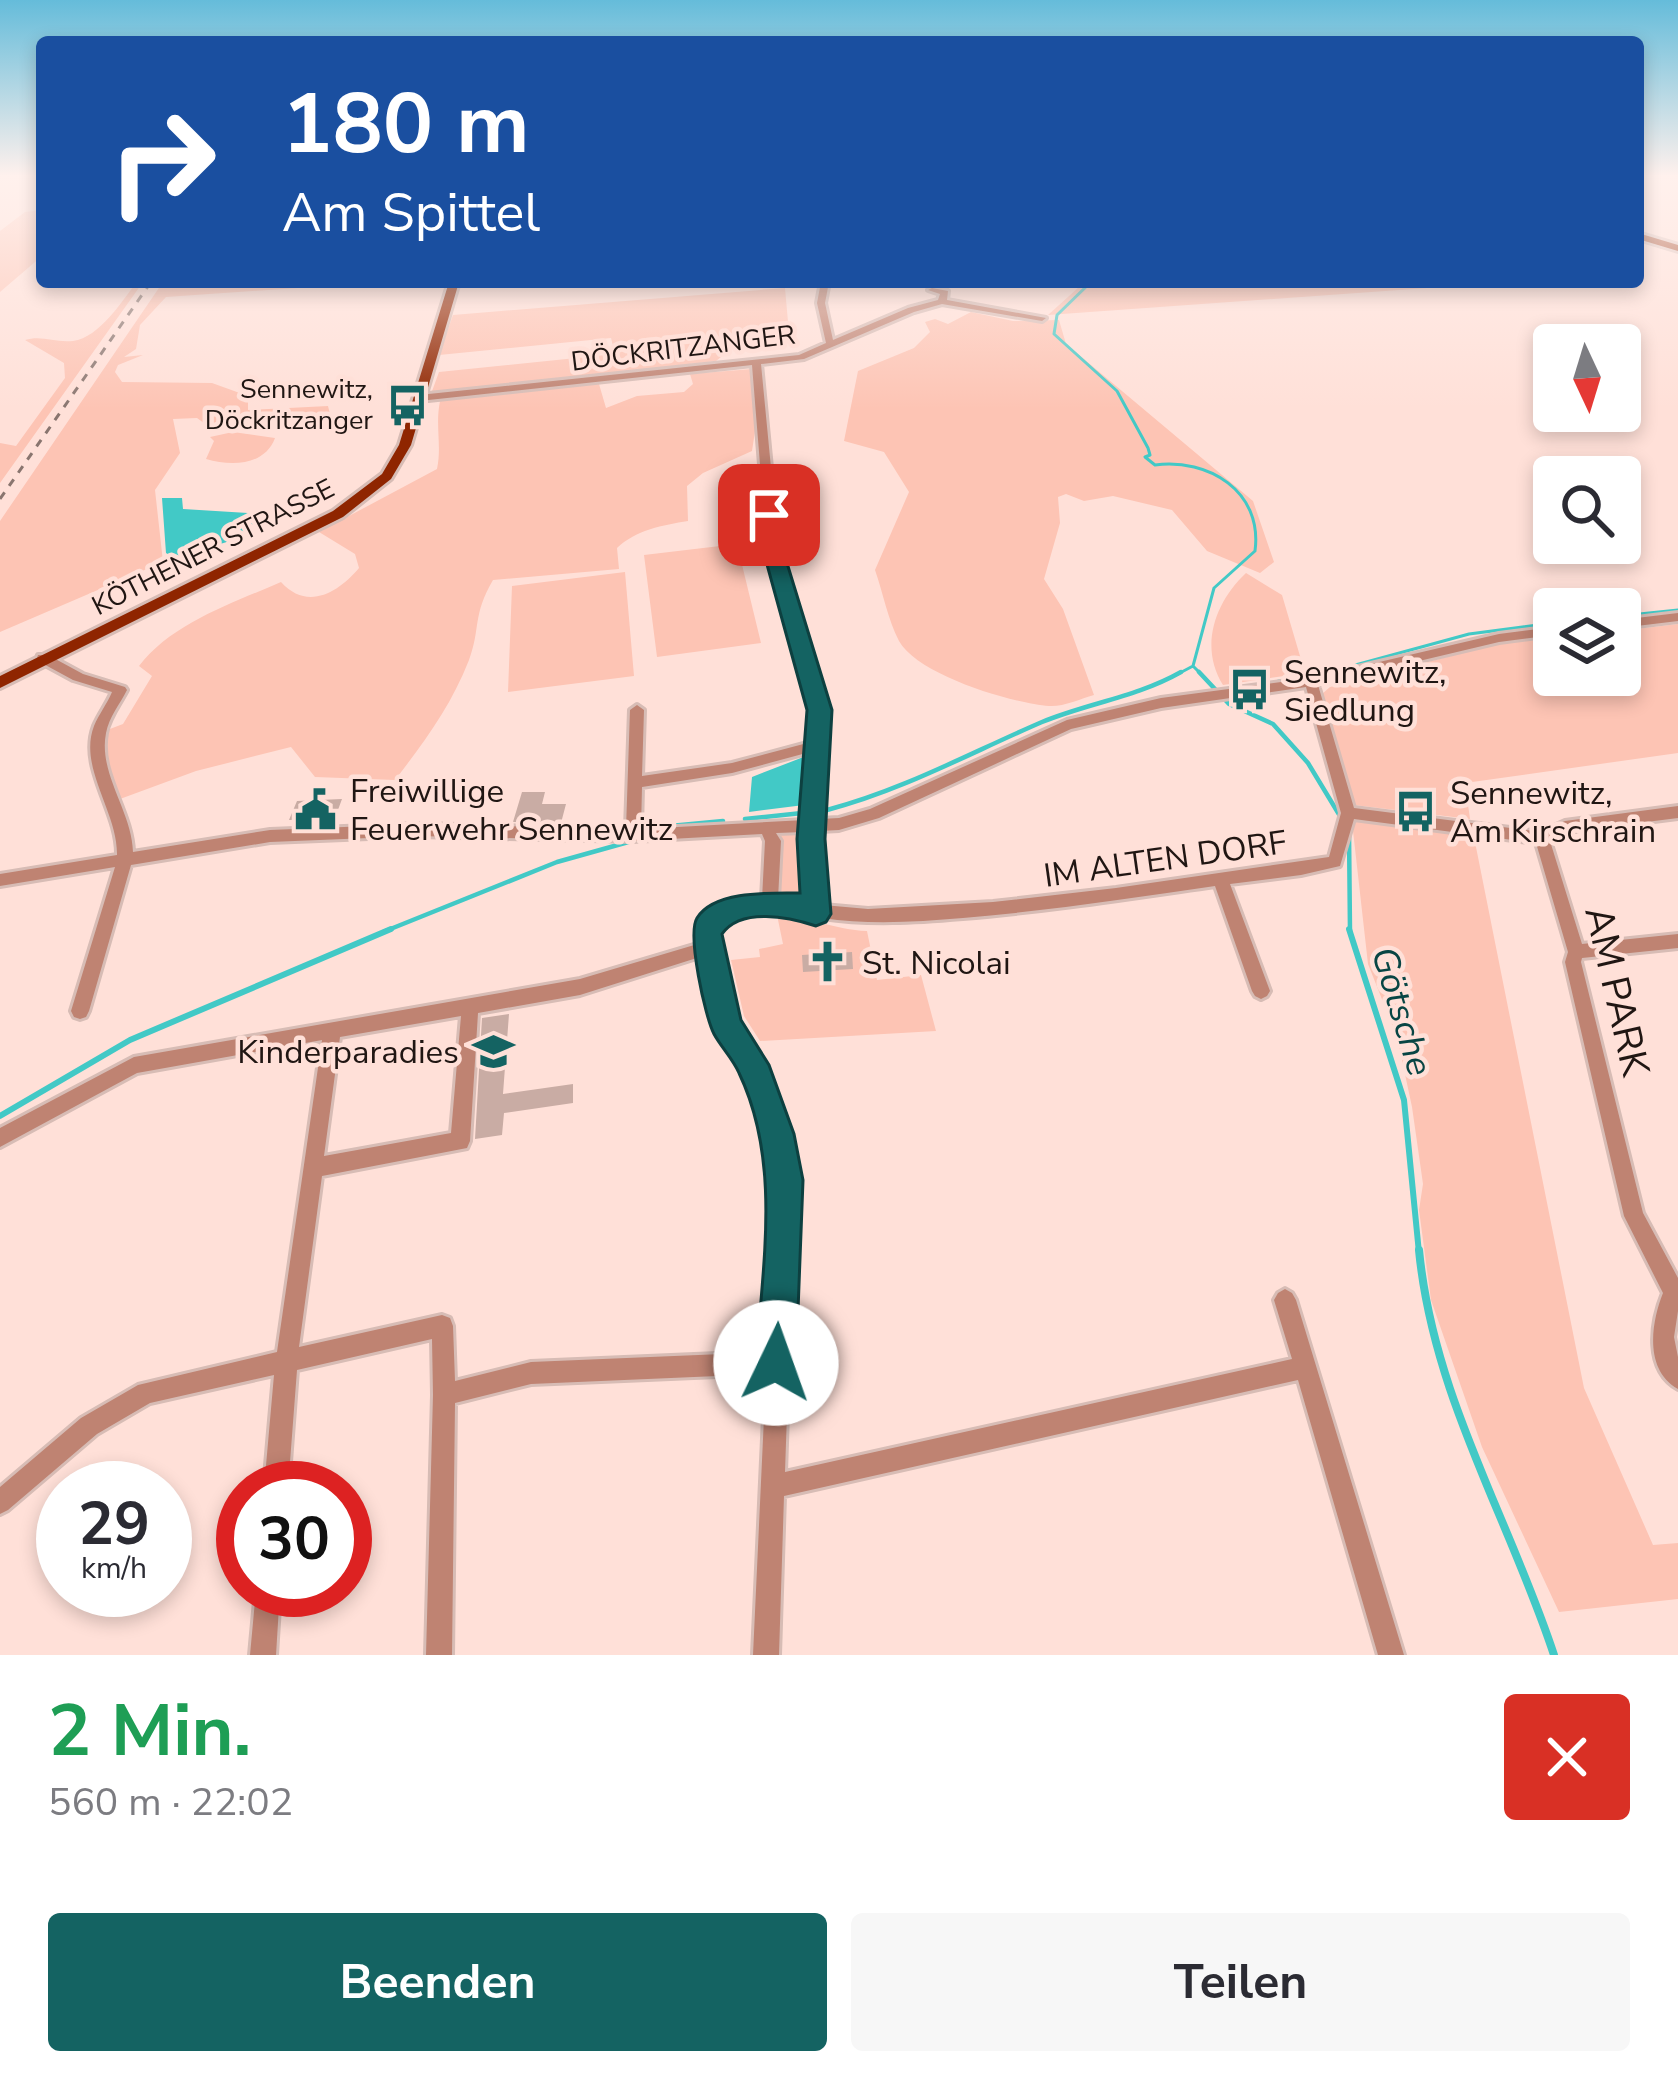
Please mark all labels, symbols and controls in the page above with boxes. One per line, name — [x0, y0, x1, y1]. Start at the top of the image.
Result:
text: 180 m — [282, 67, 530, 182]
icon: right — [84, 84, 240, 240]
text: Am Spittel — [282, 176, 540, 250]
street label: DÖCKRITZANGER — [569, 316, 797, 381]
north arrow — [1533, 324, 1641, 432]
map controls — [1533, 324, 1641, 696]
place label: Sennewitz, Döckritzanger — [205, 371, 373, 439]
bus stop icon: Sennewitz, Döckritzanger — [384, 382, 430, 428]
button: search — [1533, 456, 1641, 564]
pin — [718, 464, 820, 566]
street label: KÖTHENER STRASSE — [86, 470, 341, 625]
icon: arrive — [736, 482, 802, 548]
button: layers — [1533, 588, 1641, 696]
place label: Sennewitz, Siedlung — [1284, 650, 1446, 733]
bus stop icon: Sennewitz, Siedlung — [1227, 667, 1273, 713]
place label: Freiwillige Feuerwehr Sennewitz — [350, 769, 673, 852]
place label: Sennewitz, Am Kirschrain — [1450, 771, 1656, 854]
public building icon: Freiwillige Feuerwehr Sennewitz — [293, 786, 339, 832]
bus stop icon: Sennewitz, Am Kirschrain — [1393, 788, 1439, 834]
street label: IM ALTEN DORF — [1041, 820, 1290, 899]
street label: AM PARK — [1571, 901, 1662, 1082]
church icon: St. Nicolai — [805, 939, 851, 985]
place label: St. Nicolai — [862, 941, 1011, 986]
water label: Götsche — [1359, 941, 1444, 1082]
school or university icon: Kinderparadies — [470, 1028, 516, 1074]
place label: Kinderparadies — [237, 1030, 459, 1075]
position arrow — [713, 1300, 839, 1426]
speed limit sign: 30 — [216, 1461, 372, 1617]
text: 29 — [78, 1483, 150, 1565]
text: km/h — [81, 1548, 147, 1589]
text: 2 Min. — [48, 1682, 251, 1780]
button: close — [1504, 1694, 1630, 1820]
text: 560 m · 22:02 — [48, 1776, 293, 1829]
button: Beenden — [48, 1913, 827, 2051]
button: Teilen — [851, 1913, 1630, 2051]

